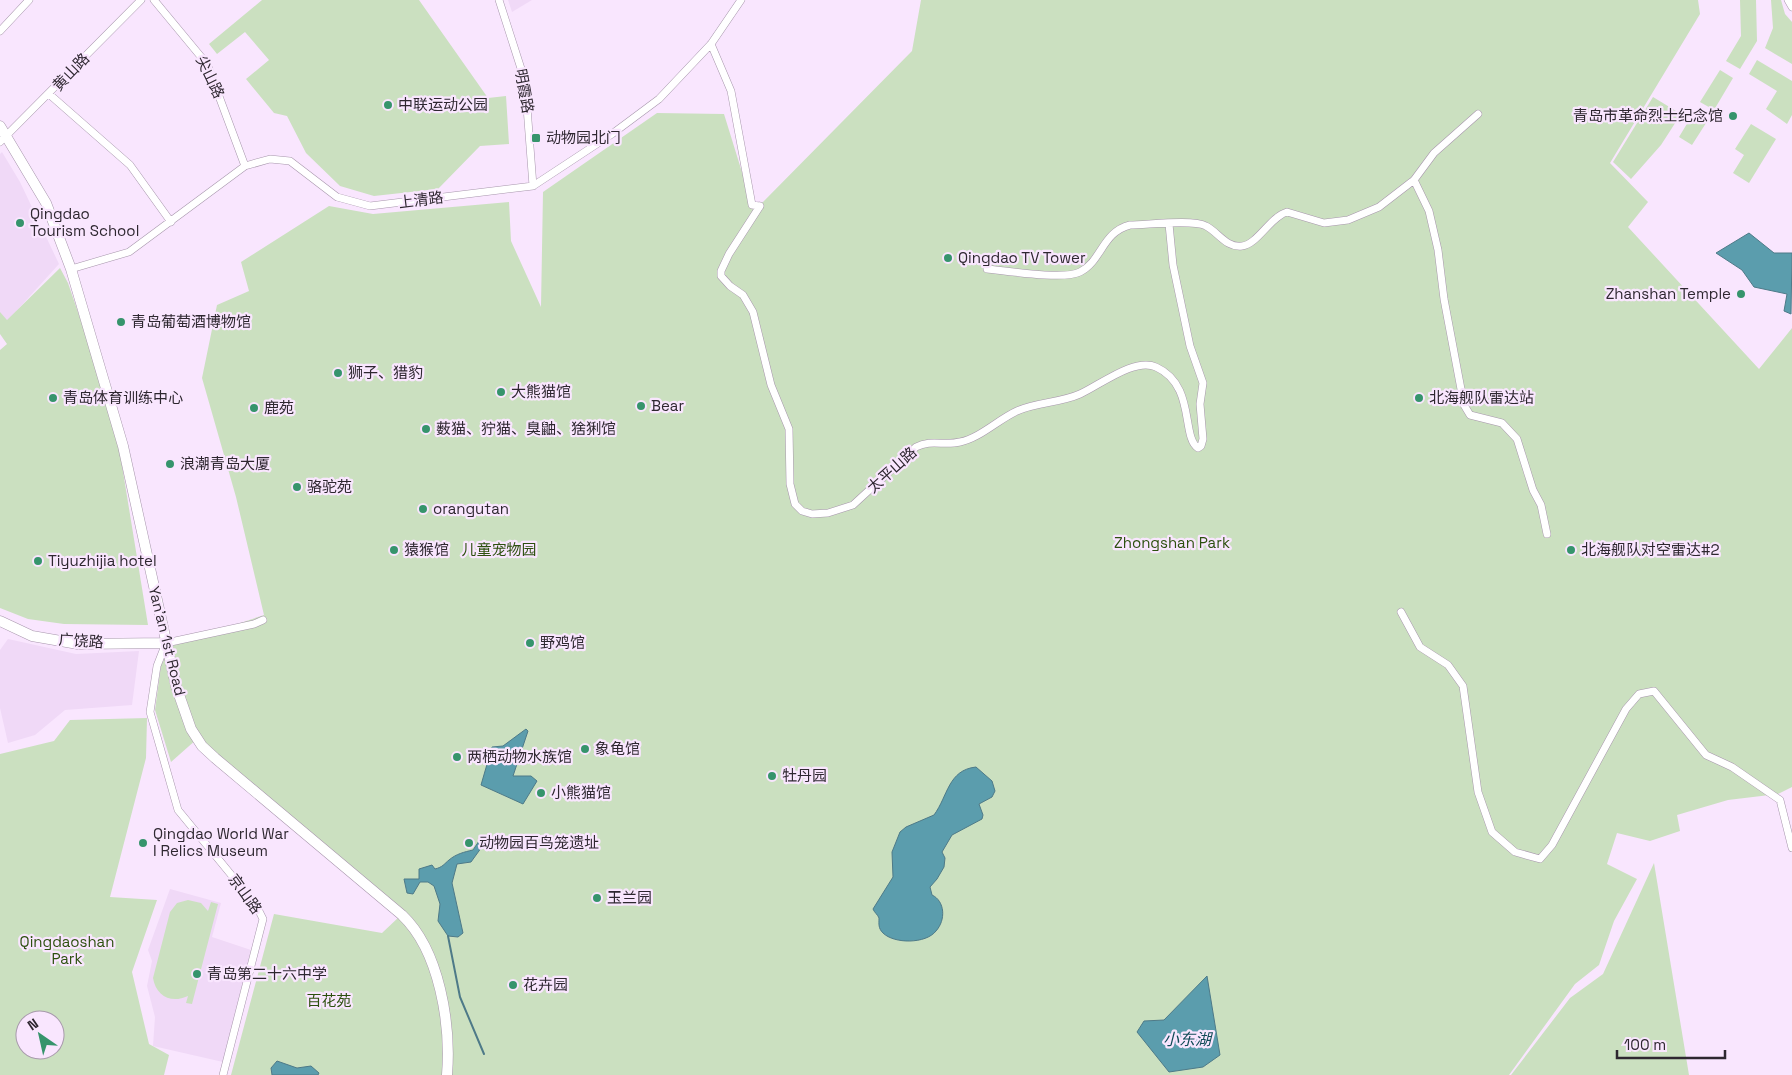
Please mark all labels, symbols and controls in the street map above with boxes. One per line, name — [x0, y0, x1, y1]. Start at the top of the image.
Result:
street label: 黄山路 — [48, 49, 93, 94]
street label: 尖山路 — [192, 52, 229, 101]
street label: 明霞路 — [511, 67, 538, 115]
place label: 中联运动公园 — [398, 95, 488, 114]
marker: 中联运动公园 — [382, 99, 394, 111]
place label: 青岛市革命烈士纪念馆 — [1573, 106, 1723, 125]
marker: 青岛市革命烈士纪念馆 — [1727, 110, 1739, 122]
place label: 动物园北门 — [546, 128, 621, 147]
marker: 动物园北门 — [530, 132, 542, 144]
street label: 上清路 — [397, 187, 444, 212]
place label: Qingdao Tourism School — [30, 204, 139, 240]
marker: Qingdao Tourism School — [14, 217, 26, 229]
place label: Qingdao TV Tower — [958, 248, 1086, 267]
marker: Qingdao TV Tower — [942, 252, 954, 264]
place label: Zhanshan Temple — [1606, 284, 1731, 303]
marker: Zhanshan Temple — [1735, 288, 1747, 300]
place label: 青岛葡萄酒博物馆 — [131, 312, 251, 331]
marker: 青岛葡萄酒博物馆 — [115, 316, 127, 328]
place label: 狮子、猎豹 — [348, 363, 423, 382]
marker: 狮子、猎豹 — [332, 367, 344, 379]
place label: 大熊猫馆 — [511, 382, 571, 401]
marker: 大熊猫馆 — [495, 386, 507, 398]
place label: 青岛体育训练中心 — [63, 388, 183, 407]
place label: 北海舰队雷达站 — [1429, 388, 1534, 407]
marker: 青岛体育训练中心 — [47, 392, 59, 404]
marker: 北海舰队雷达站 — [1413, 392, 1425, 404]
place label: Bear — [651, 396, 684, 415]
place label: 鹿苑 — [264, 398, 294, 417]
marker: Bear — [635, 400, 647, 412]
marker: 鹿苑 — [248, 402, 260, 414]
place label: 薮猫、狞猫、臭鼬、猞猁馆 — [436, 419, 616, 438]
marker: 薮猫、狞猫、臭鼬、猞猁馆 — [420, 423, 432, 435]
street label: 太平山路 — [863, 442, 920, 497]
place label: 浪潮青岛大厦 — [180, 454, 270, 473]
marker: 浪潮青岛大厦 — [164, 458, 176, 470]
place label: 骆驼苑 — [307, 477, 352, 496]
marker: 骆驼苑 — [291, 481, 303, 493]
place label: orangutan — [433, 499, 509, 518]
marker: orangutan — [417, 503, 429, 515]
park label: Zhongshan Park — [1114, 533, 1230, 552]
place label: 猿猴馆 — [404, 540, 449, 559]
park label: 儿童宠物园 — [461, 540, 537, 559]
place label: 北海舰队对空雷达#2 — [1581, 540, 1719, 559]
marker: 猿猴馆 — [388, 544, 400, 556]
marker: 北海舰队对空雷达#2 — [1565, 544, 1577, 556]
place label: Tiyuzhijia hotel — [48, 551, 157, 570]
marker: Tiyuzhijia hotel — [32, 555, 44, 567]
street label: Yan'an 1st Road — [145, 584, 190, 698]
street label: 广饶路 — [58, 629, 104, 652]
place label: 野鸡馆 — [540, 633, 585, 652]
marker: 野鸡馆 — [524, 637, 536, 649]
place label: 象龟馆 — [595, 739, 640, 758]
marker: 象龟馆 — [579, 743, 591, 755]
place label: 两栖动物水族馆 — [467, 747, 572, 766]
marker: 两栖动物水族馆 — [451, 751, 463, 763]
place label: 牡丹园 — [782, 766, 827, 785]
marker: 牡丹园 — [766, 770, 778, 782]
place label: 小熊猫馆 — [551, 783, 611, 802]
marker: 小熊猫馆 — [535, 787, 547, 799]
place label: Qingdao World War I Relics Museum — [153, 824, 289, 860]
place label: 动物园百鸟笼遗址 — [479, 833, 599, 852]
marker: Qingdao World War I Relics Museum — [137, 837, 149, 849]
marker: 动物园百鸟笼遗址 — [463, 837, 475, 849]
street label: 京山路 — [224, 870, 266, 917]
place label: 玉兰园 — [607, 888, 652, 907]
marker: 玉兰园 — [591, 892, 603, 904]
park label: Qingdaoshan Park — [20, 932, 114, 968]
place label: 青岛第二十六中学 — [207, 964, 327, 983]
marker: 青岛第二十六中学 — [191, 968, 203, 980]
place label: 花卉园 — [523, 975, 568, 994]
marker: 花卉园 — [507, 979, 519, 991]
park label: 百花苑 — [306, 991, 352, 1010]
north arrow — [15, 1010, 65, 1060]
text: N — [24, 1014, 42, 1034]
scale bar — [1617, 1028, 1724, 1060]
water label: 小东湖 — [1163, 1029, 1214, 1050]
text: 100 m — [1624, 1035, 1666, 1054]

